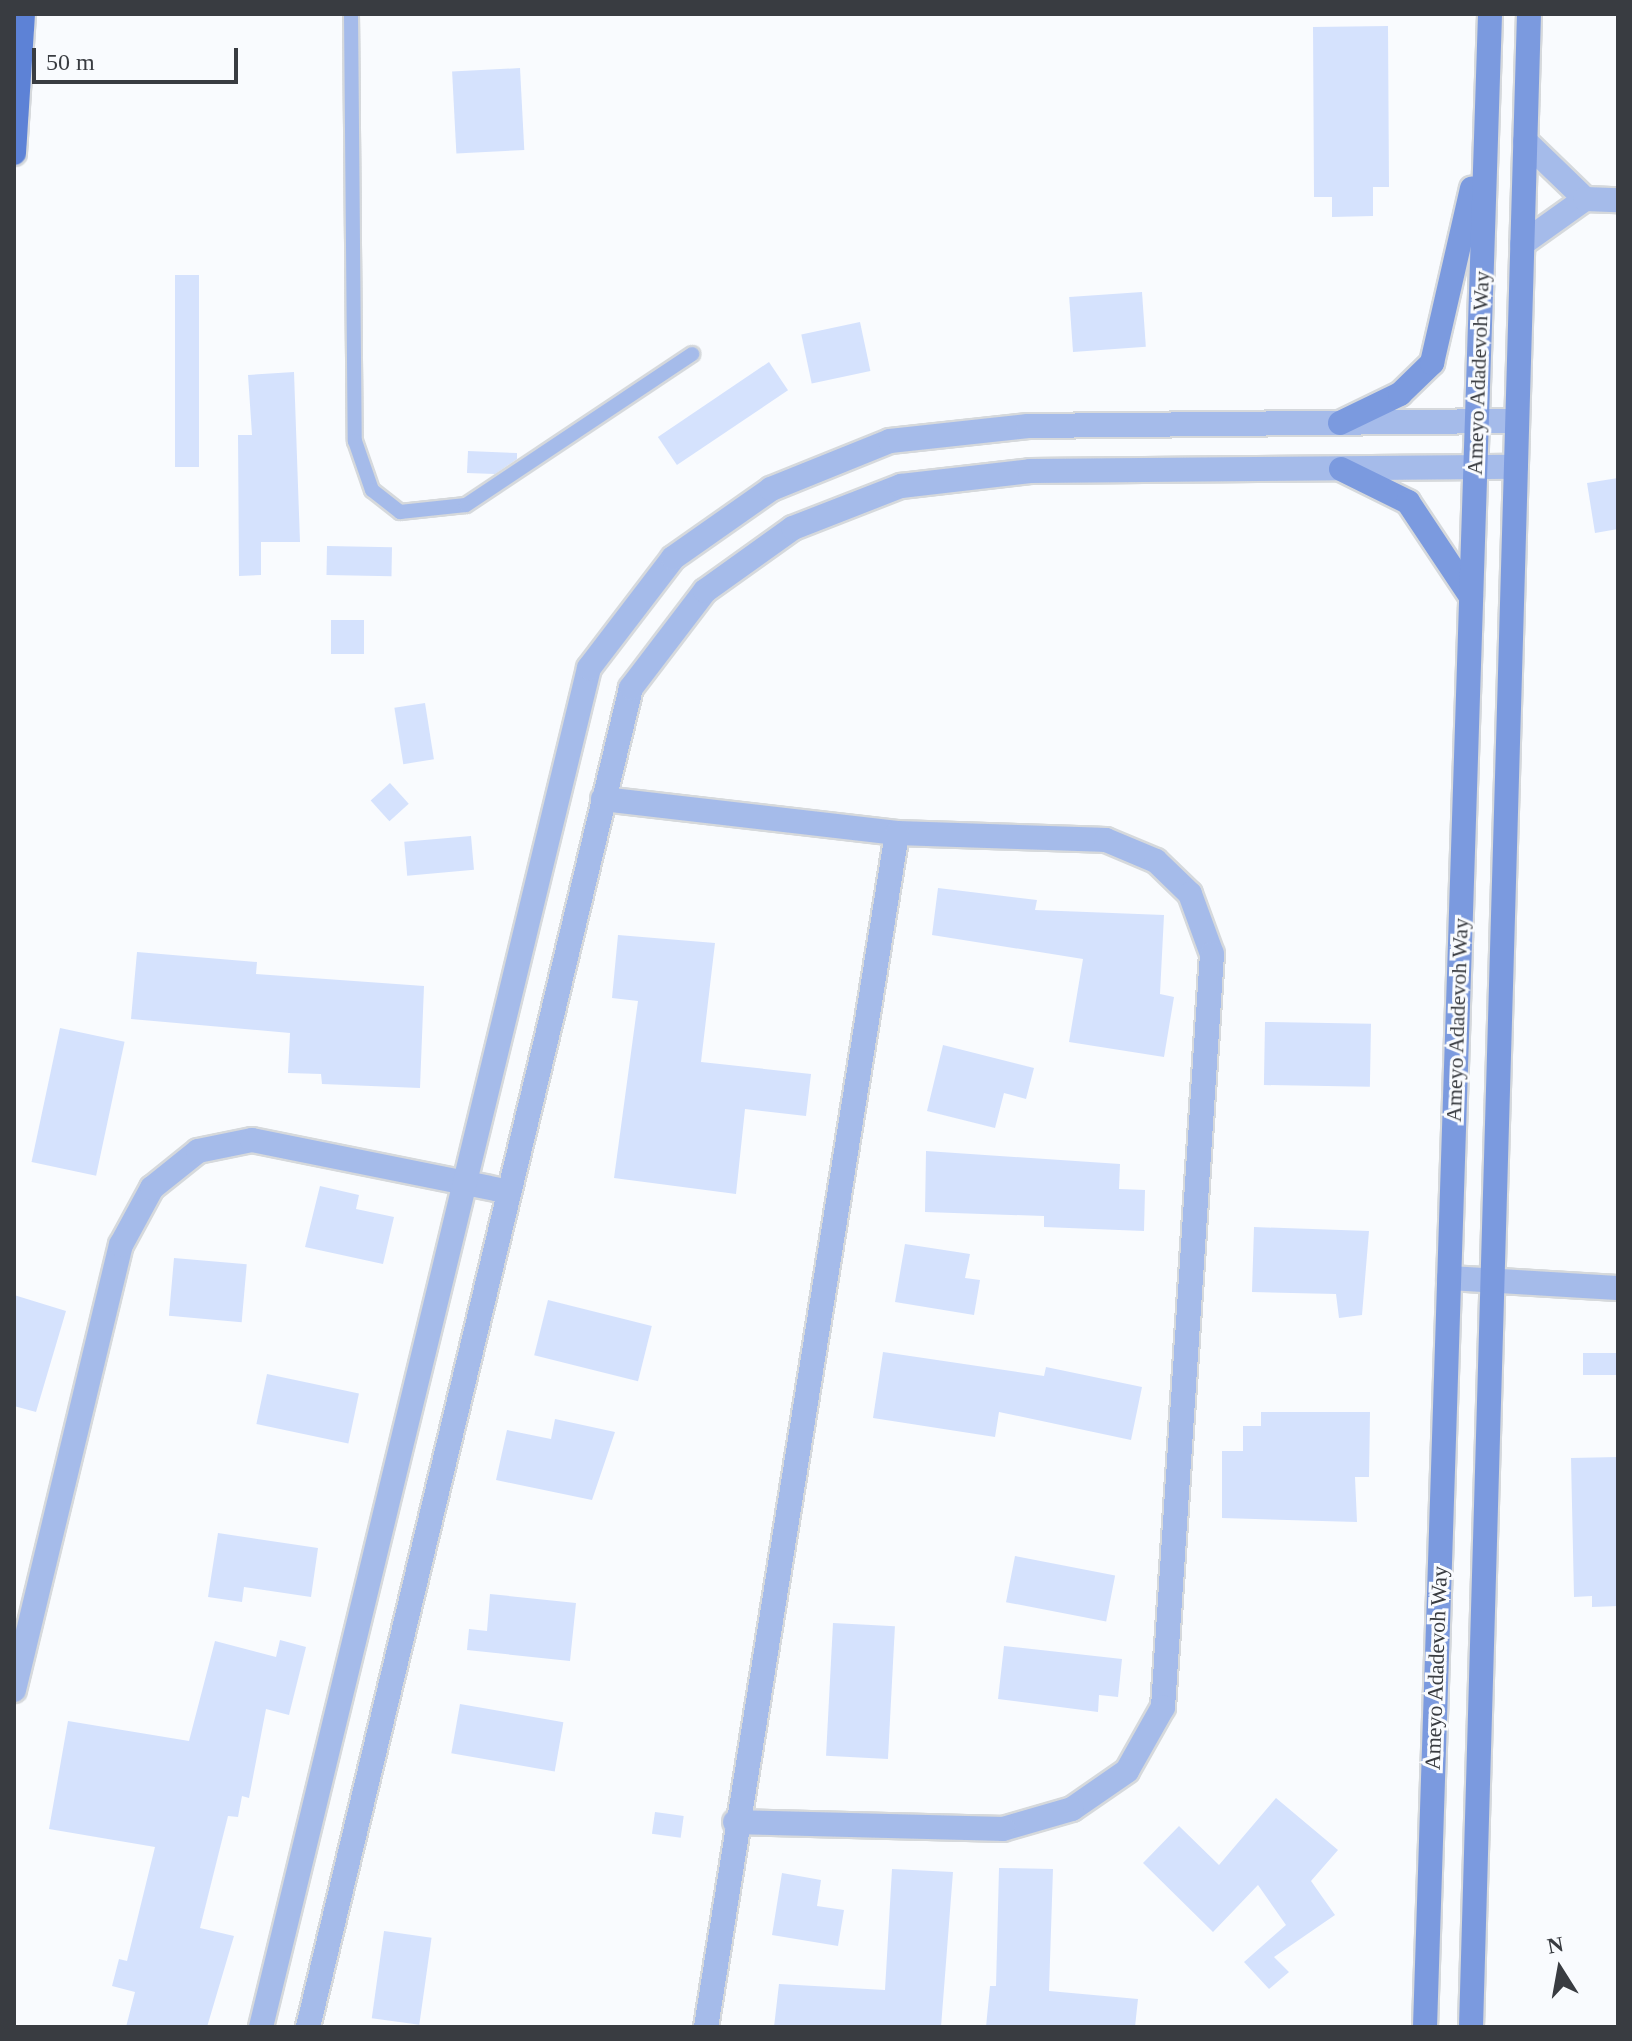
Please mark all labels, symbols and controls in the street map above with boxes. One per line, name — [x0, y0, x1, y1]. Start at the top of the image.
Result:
scale bar — [36, 32, 242, 82]
text: 50 m — [46, 49, 95, 75]
street label: Ameyo Adadevoh Way — [1461, 270, 1495, 476]
street label: Ameyo Adadevoh Way — [1440, 917, 1474, 1123]
street label: Ameyo Adadevoh Way — [1419, 1565, 1453, 1771]
north arrow — [1520, 1929, 1600, 2009]
text: N — [1545, 1931, 1566, 1959]

